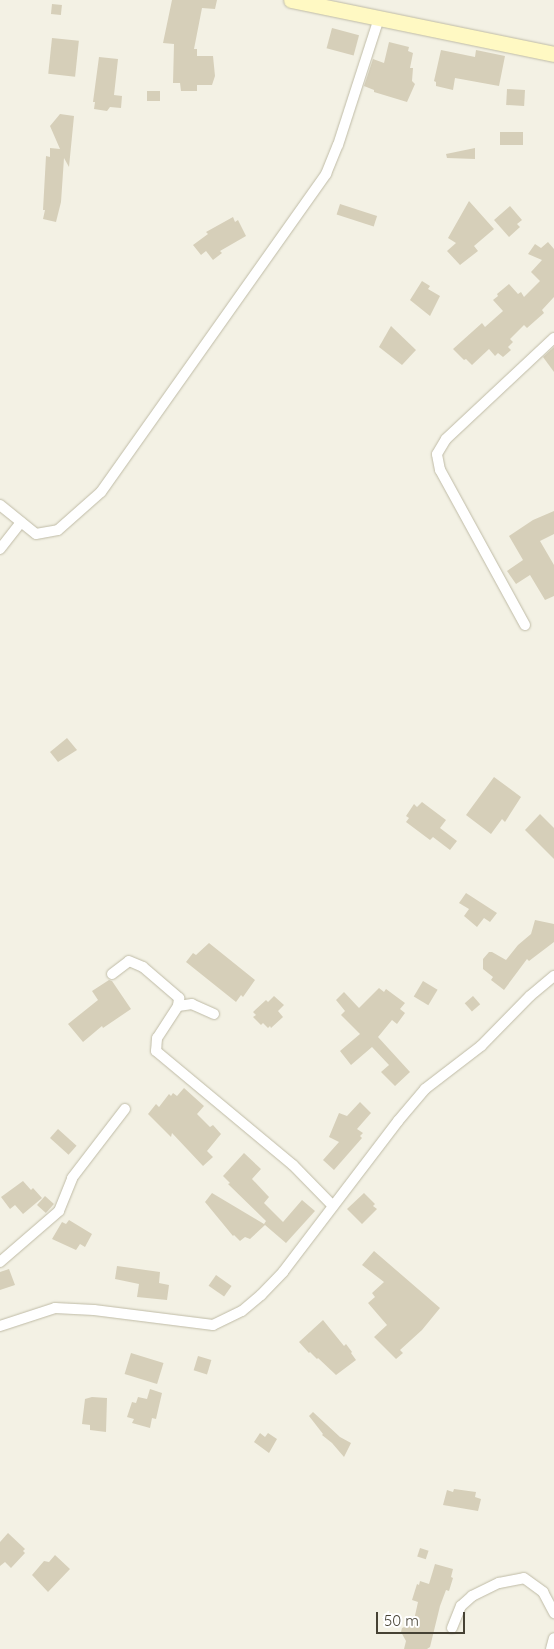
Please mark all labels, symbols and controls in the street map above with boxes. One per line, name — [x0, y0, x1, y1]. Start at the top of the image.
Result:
scale bar — [379, 1602, 468, 1634]
text: 50 m — [384, 1611, 419, 1630]

